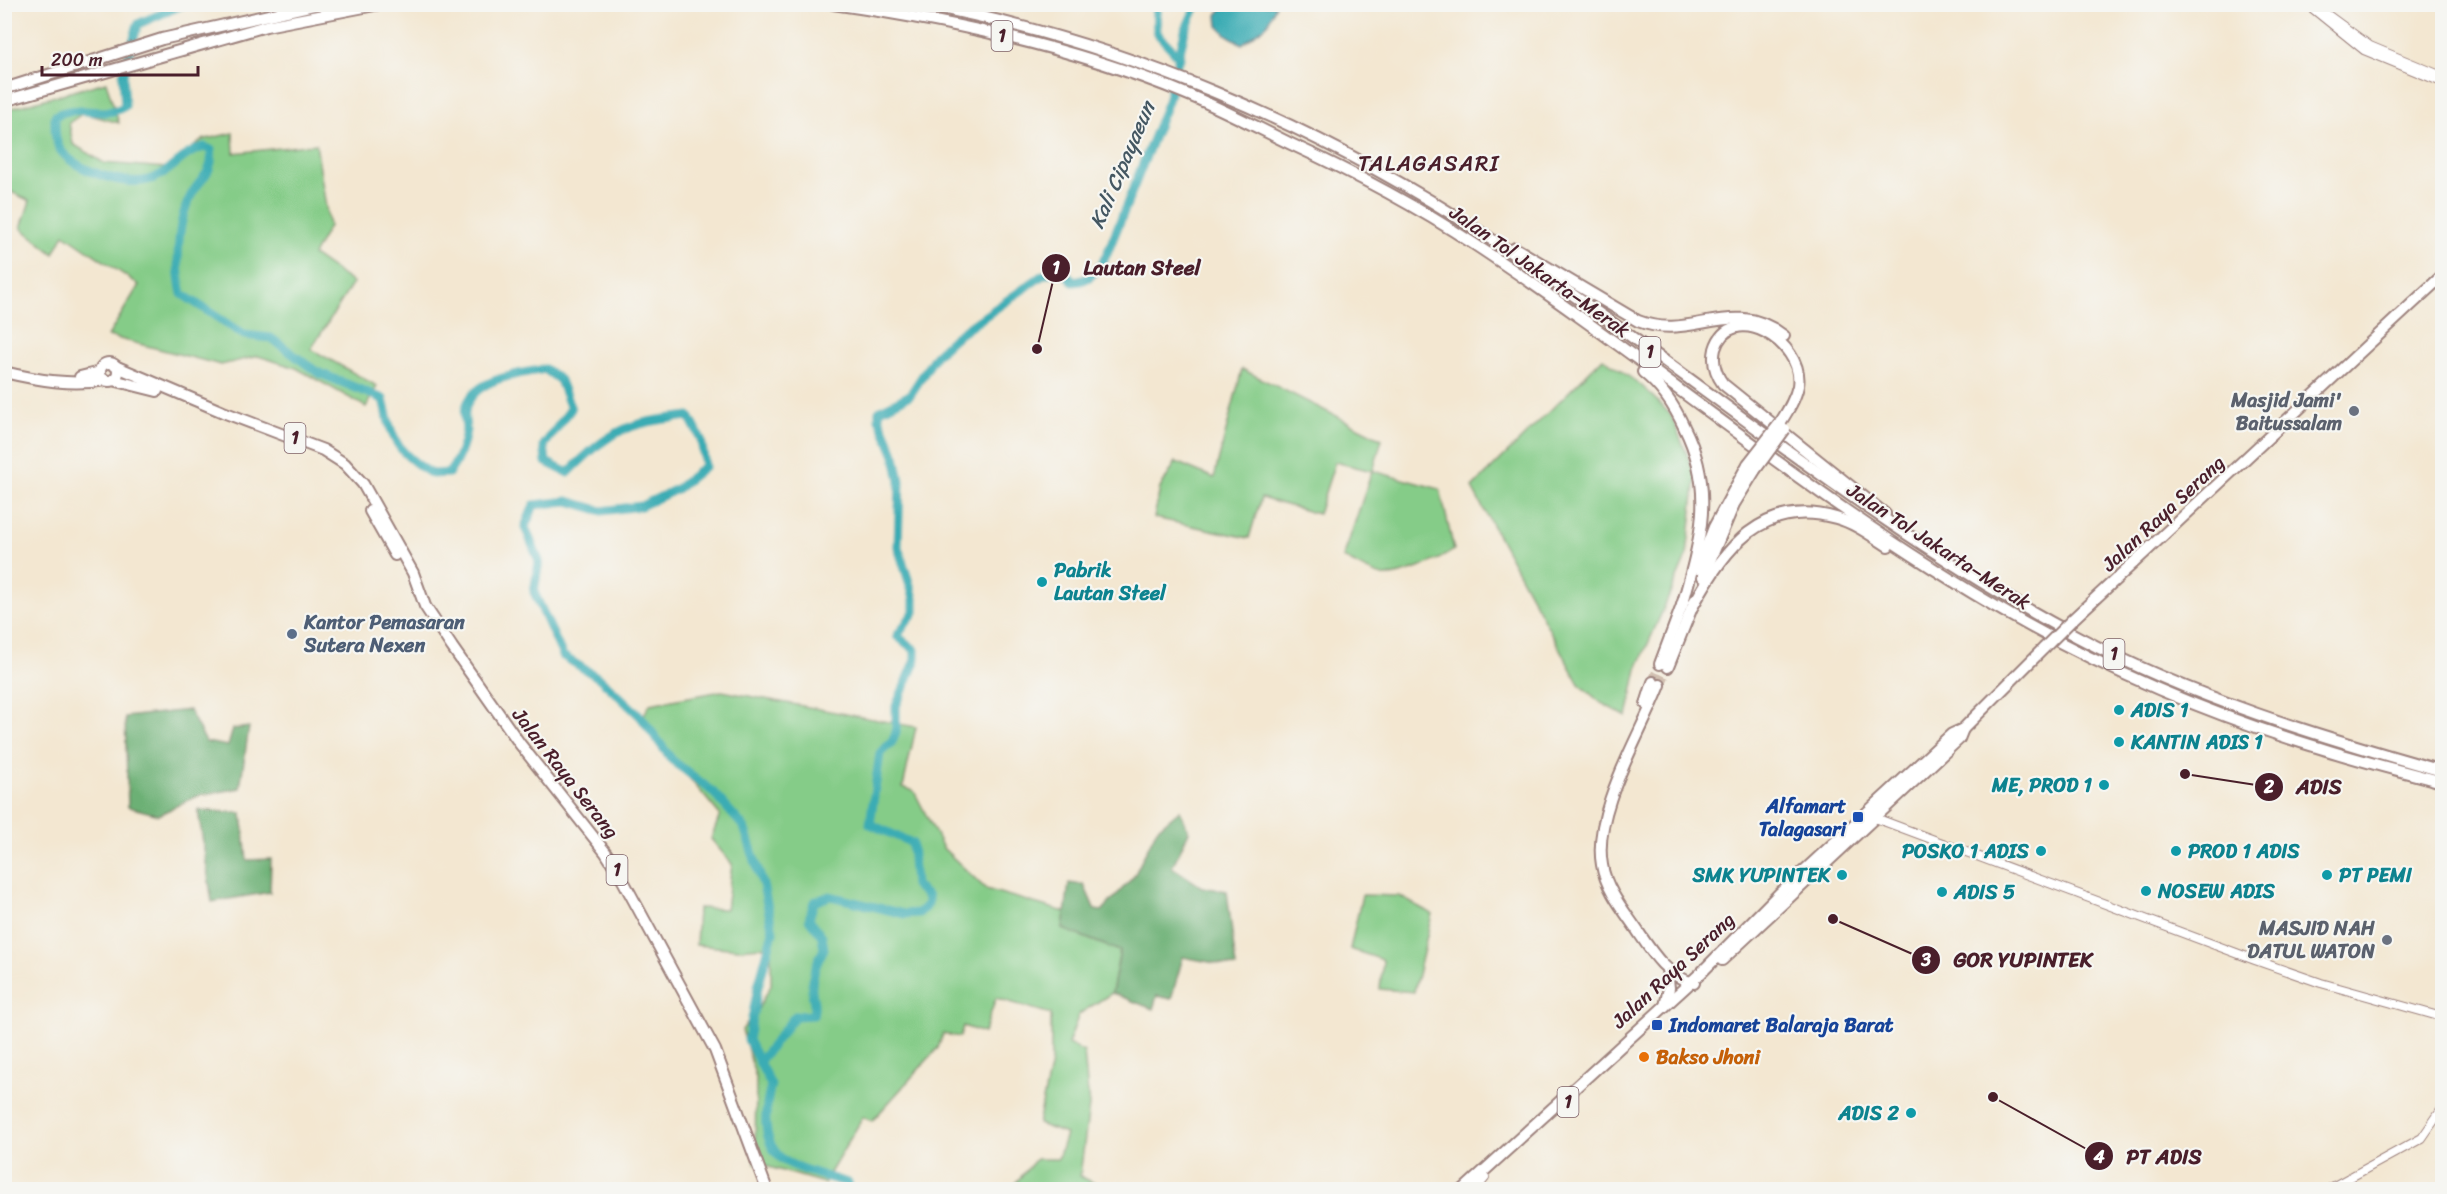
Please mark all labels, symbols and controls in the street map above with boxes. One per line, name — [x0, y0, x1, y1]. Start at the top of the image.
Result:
road number: 1 — [992, 21, 1012, 51]
scale bar — [42, 39, 198, 77]
text: 200 m — [51, 44, 103, 76]
water label: Kali Cipayaeun — [1078, 93, 1167, 235]
district label: TALAGASARI — [1358, 144, 1500, 183]
street label: Jalan Tol Jakarta–Merak — [1441, 195, 1638, 347]
callout: Lautan Steel — [1041, 248, 1213, 287]
text: Lautan Steel — [1083, 249, 1202, 287]
text: 1 — [1052, 252, 1060, 284]
road number: 1 — [1640, 337, 1660, 367]
place label: Masjid Jami' Baitussalam — [2230, 383, 2342, 441]
marker: Masjid Jami' Baitussalam — [2347, 404, 2361, 418]
road number: 1 — [284, 423, 306, 453]
street label: Jalan Raya Serang — [2093, 446, 2233, 581]
street label: Jalan Tol Jakarta–Merak — [1839, 473, 2038, 620]
place label: Pabrik Lautan Steel — [1054, 553, 1167, 611]
marker: Pabrik Lautan Steel — [1035, 575, 1049, 589]
place label: Kantor Pemasaran Sutera Nexen — [303, 605, 465, 663]
marker: Kantor Pemasaran Sutera Nexen — [285, 627, 299, 641]
road number: 1 — [2104, 639, 2124, 669]
place label: ADIS 1 — [2130, 693, 2189, 728]
street label: Jalan Raya Serang — [502, 699, 628, 847]
marker: ADIS 1 — [2112, 703, 2126, 717]
place label: KANTIN ADIS 1 — [2130, 725, 2263, 760]
marker: KANTIN ADIS 1 — [2112, 735, 2126, 749]
callout: ADIS — [2254, 767, 2354, 806]
place label: ME, PROD 1 — [1991, 768, 2092, 803]
text: ADIS — [2295, 768, 2343, 806]
text: 2 — [2263, 771, 2275, 803]
marker: ME, PROD 1 — [2097, 778, 2111, 792]
place label: Alfamart Talagasari — [1759, 789, 1847, 847]
marker: Alfamart Talagasari — [1851, 810, 1865, 824]
place label: POSKO 1 ADIS — [1902, 834, 2029, 869]
place label: PROD 1 ADIS — [2188, 834, 2300, 869]
marker: POSKO 1 ADIS — [2034, 844, 2048, 858]
marker: PROD 1 ADIS — [2169, 844, 2183, 858]
road number: 1 — [606, 855, 628, 885]
place label: SMK YUPINTEK — [1691, 858, 1832, 893]
place label: PT PEMI — [2339, 858, 2413, 893]
marker: SMK YUPINTEK — [1835, 868, 1849, 882]
marker: PT PEMI — [2320, 868, 2334, 882]
place label: NOSEW ADIS — [2157, 874, 2276, 909]
place label: ADIS 5 — [1953, 875, 2015, 910]
marker: NOSEW ADIS — [2139, 884, 2153, 898]
marker: ADIS 5 — [1935, 885, 1949, 899]
street label: Jalan Raya Serang — [1603, 903, 1743, 1038]
place label: MASJID NAH DATUL WATON — [2247, 911, 2376, 969]
marker: MASJID NAH DATUL WATON — [2380, 933, 2394, 947]
callout: GOR YUPINTEK — [1911, 940, 2105, 979]
text: GOR YUPINTEK — [1952, 941, 2095, 979]
text: 3 — [1920, 944, 1931, 976]
place label: Indomaret Balaraja Barat — [1668, 1008, 1894, 1043]
marker: Indomaret Balaraja Barat — [1650, 1018, 1664, 1032]
place label: Bakso Jhoni — [1656, 1040, 1761, 1075]
marker: Bakso Jhoni — [1637, 1050, 1651, 1064]
road number: 1 — [1558, 1087, 1578, 1117]
place label: ADIS 2 — [1837, 1096, 1899, 1131]
marker: ADIS 2 — [1904, 1106, 1918, 1120]
callout: PT ADIS — [2084, 1137, 2214, 1176]
text: PT ADIS — [2126, 1138, 2202, 1176]
text: 4 — [2092, 1141, 2105, 1173]

